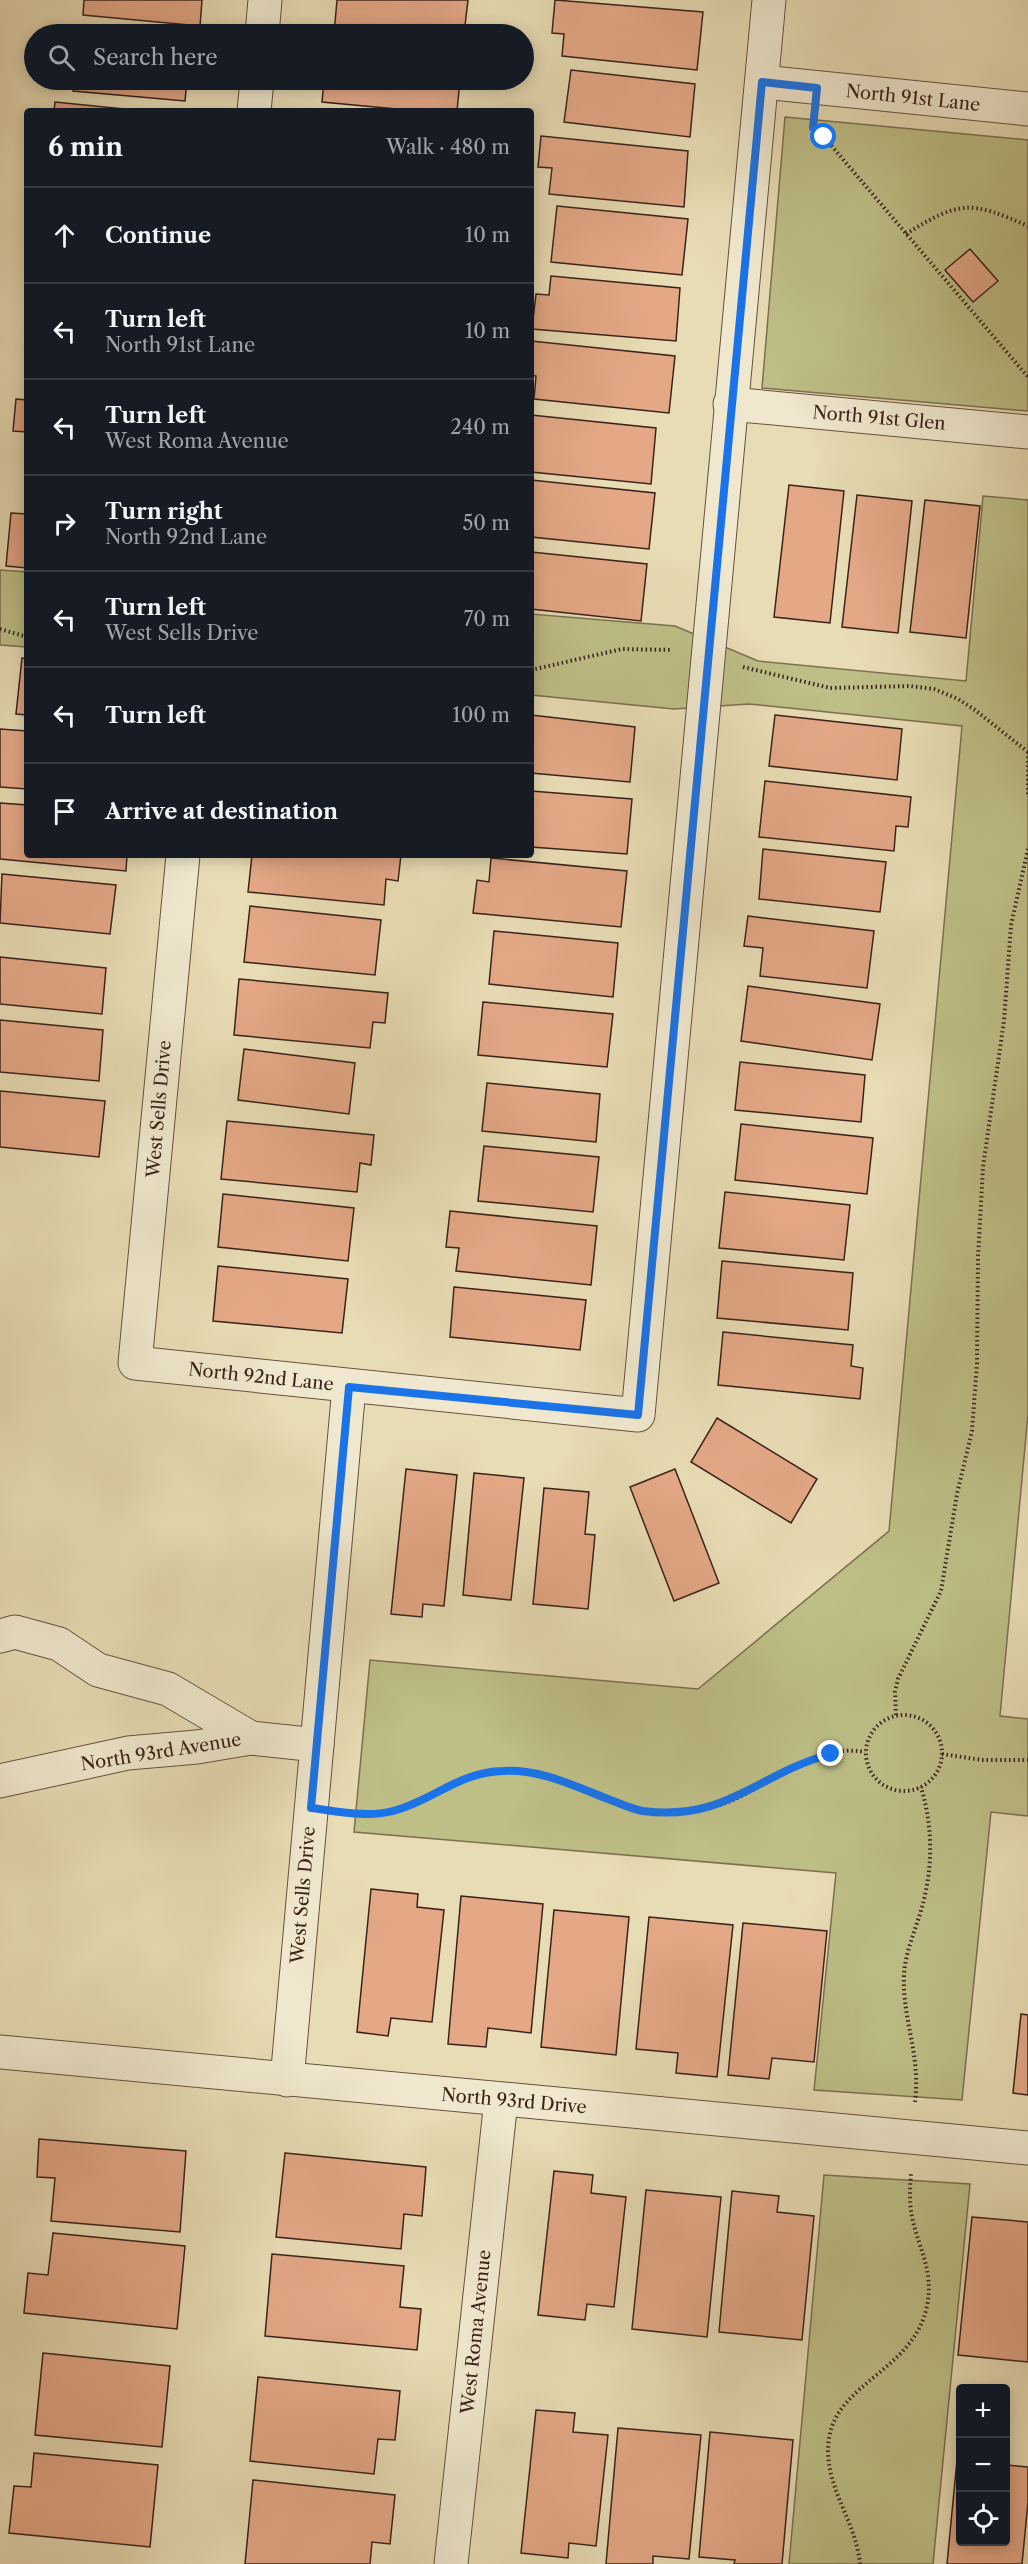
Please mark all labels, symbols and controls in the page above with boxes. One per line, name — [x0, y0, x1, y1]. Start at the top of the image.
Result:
search box — [24, 24, 534, 90]
icon: search — [45, 41, 78, 74]
text: Search here — [93, 44, 218, 71]
street label: North 91st Lane — [845, 80, 981, 116]
route start — [810, 123, 836, 149]
text: 6 min — [48, 131, 123, 163]
text: Walk · 480 m — [386, 135, 510, 159]
icon: ahead — [48, 219, 81, 252]
text: Continue — [105, 222, 211, 249]
text: 10 m — [465, 223, 510, 247]
text: Turn left — [105, 306, 206, 333]
icon: left — [48, 315, 81, 348]
text: 10 m — [465, 319, 510, 343]
text: North 91st Lane — [105, 333, 255, 357]
street label: North 91st Glen — [811, 401, 947, 435]
text: Turn left — [105, 402, 206, 429]
icon: left — [48, 411, 81, 444]
text: 240 m — [450, 415, 510, 439]
text: West Roma Avenue — [105, 429, 289, 453]
text: Turn right — [105, 498, 223, 525]
icon: right — [48, 507, 81, 540]
text: 50 m — [463, 511, 510, 535]
text: North 92nd Lane — [105, 525, 267, 549]
text: Turn left — [105, 594, 206, 621]
icon: left — [48, 603, 81, 636]
text: 70 m — [464, 607, 510, 631]
text: West Sells Drive — [105, 621, 258, 645]
icon: left — [48, 699, 81, 732]
text: Turn left — [105, 702, 206, 729]
text: 100 m — [452, 703, 510, 727]
icon: arrive — [48, 795, 81, 828]
text: Arrive at destination — [105, 798, 338, 825]
street label: West Sells Drive — [142, 1039, 176, 1180]
street label: North 92nd Lane — [187, 1358, 335, 1396]
street label: North 93rd Avenue — [79, 1728, 243, 1776]
route end — [817, 1740, 843, 1766]
street label: West Sells Drive — [286, 1825, 320, 1966]
street label: North 93rd Drive — [440, 2084, 588, 2118]
street label: West Roma Avenue — [456, 2249, 496, 2416]
map controls — [956, 2384, 1010, 2546]
button: + — [956, 2384, 1010, 2438]
button: − — [956, 2438, 1010, 2492]
button: locate — [956, 2492, 1010, 2546]

